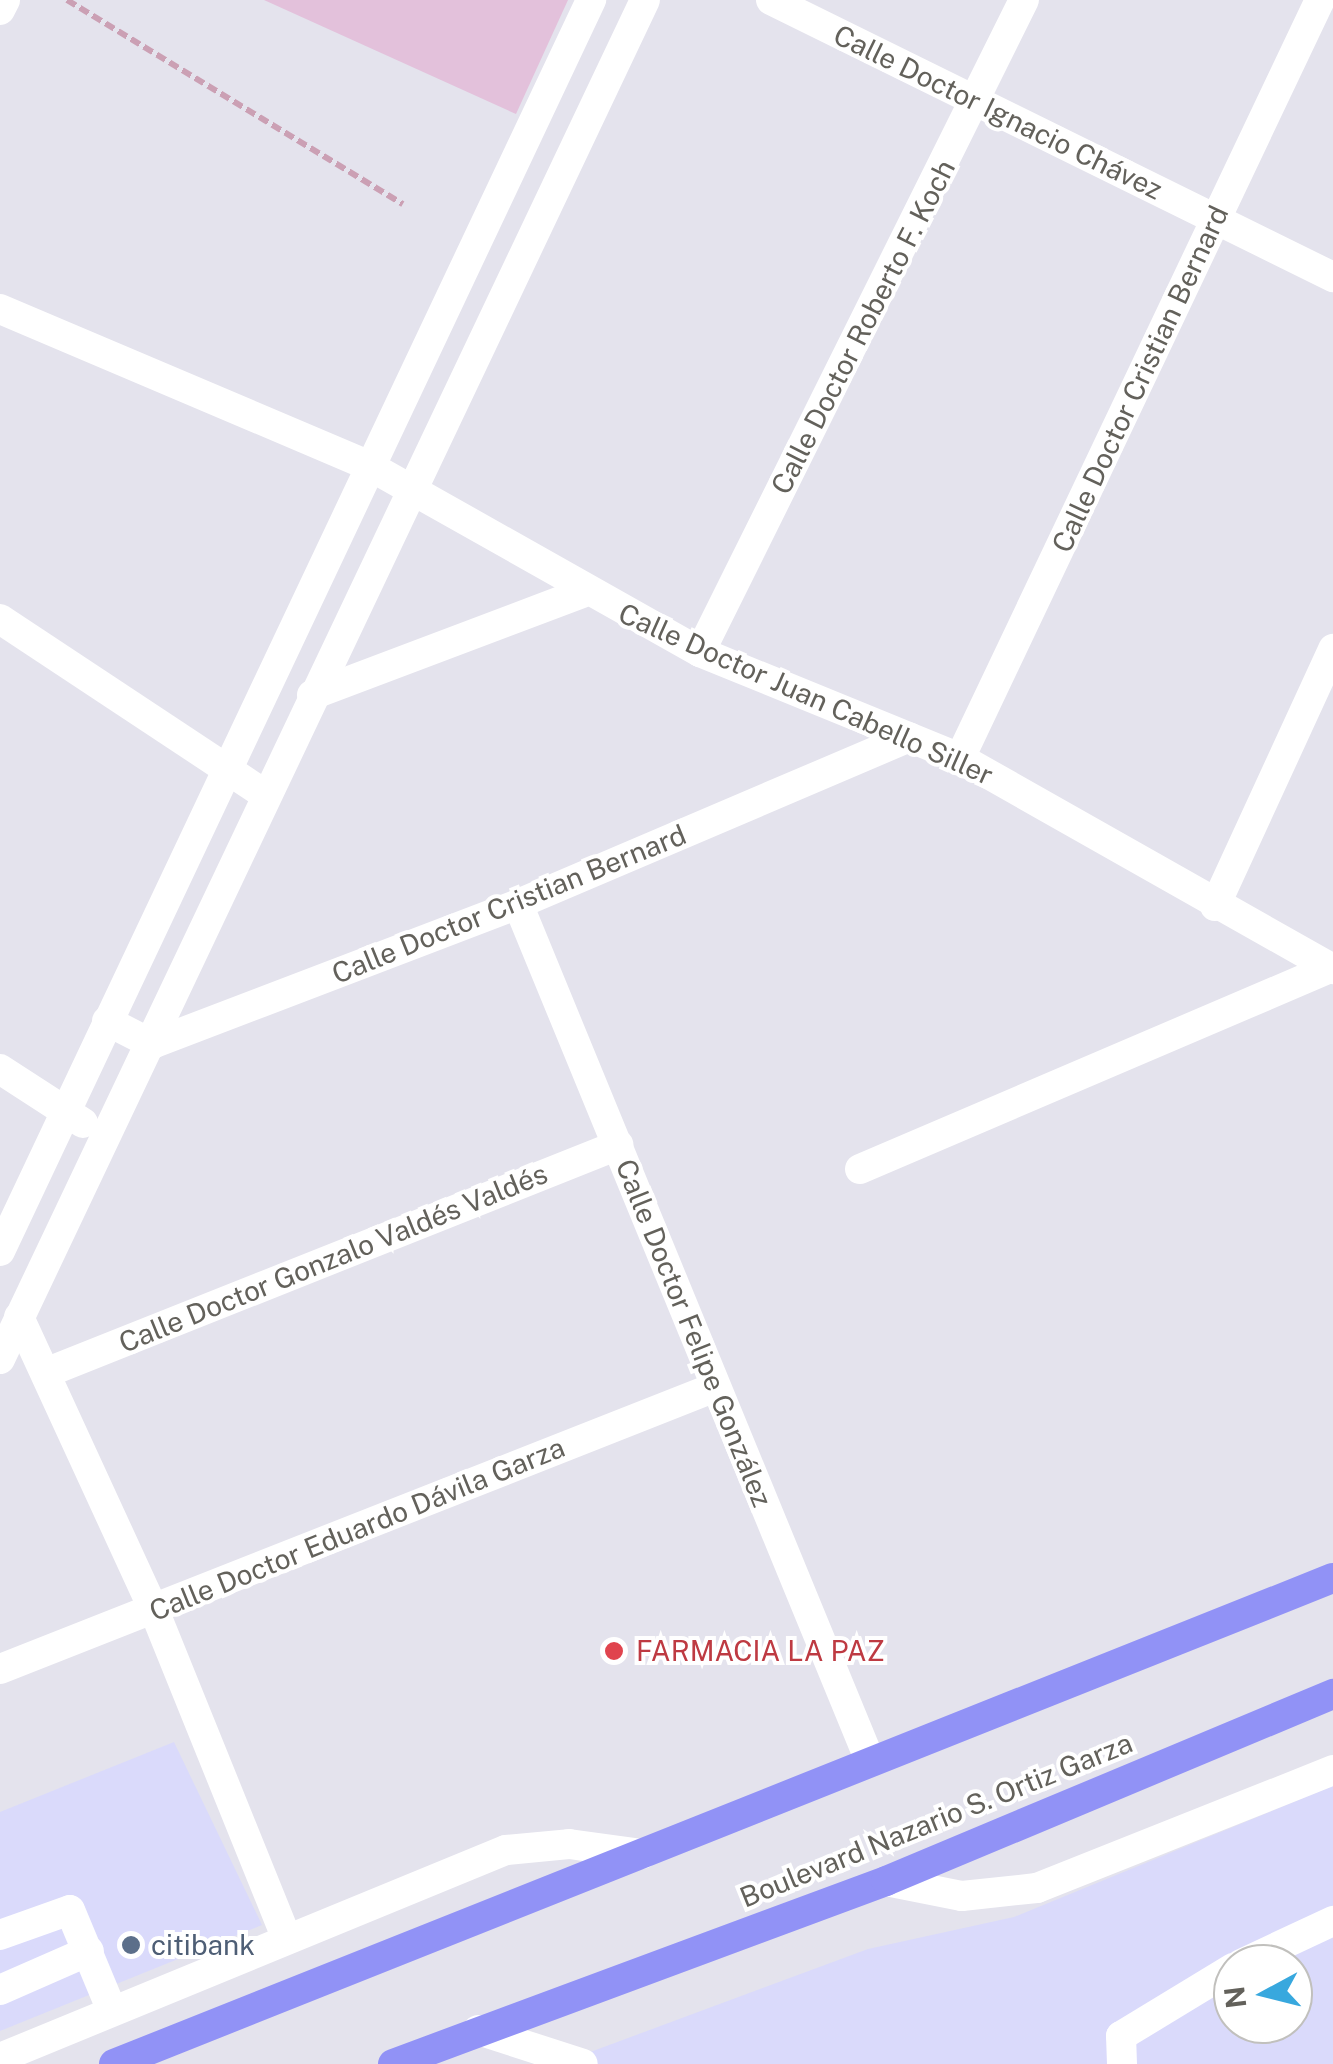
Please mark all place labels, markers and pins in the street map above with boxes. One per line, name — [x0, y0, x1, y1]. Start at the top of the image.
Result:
place label: FARMACIA LA PAZ — [636, 1634, 885, 1668]
marker: FARMACIA LA PAZ — [601, 1638, 627, 1664]
place label: citibank — [151, 1928, 255, 1962]
marker: citibank — [120, 1934, 142, 1956]

